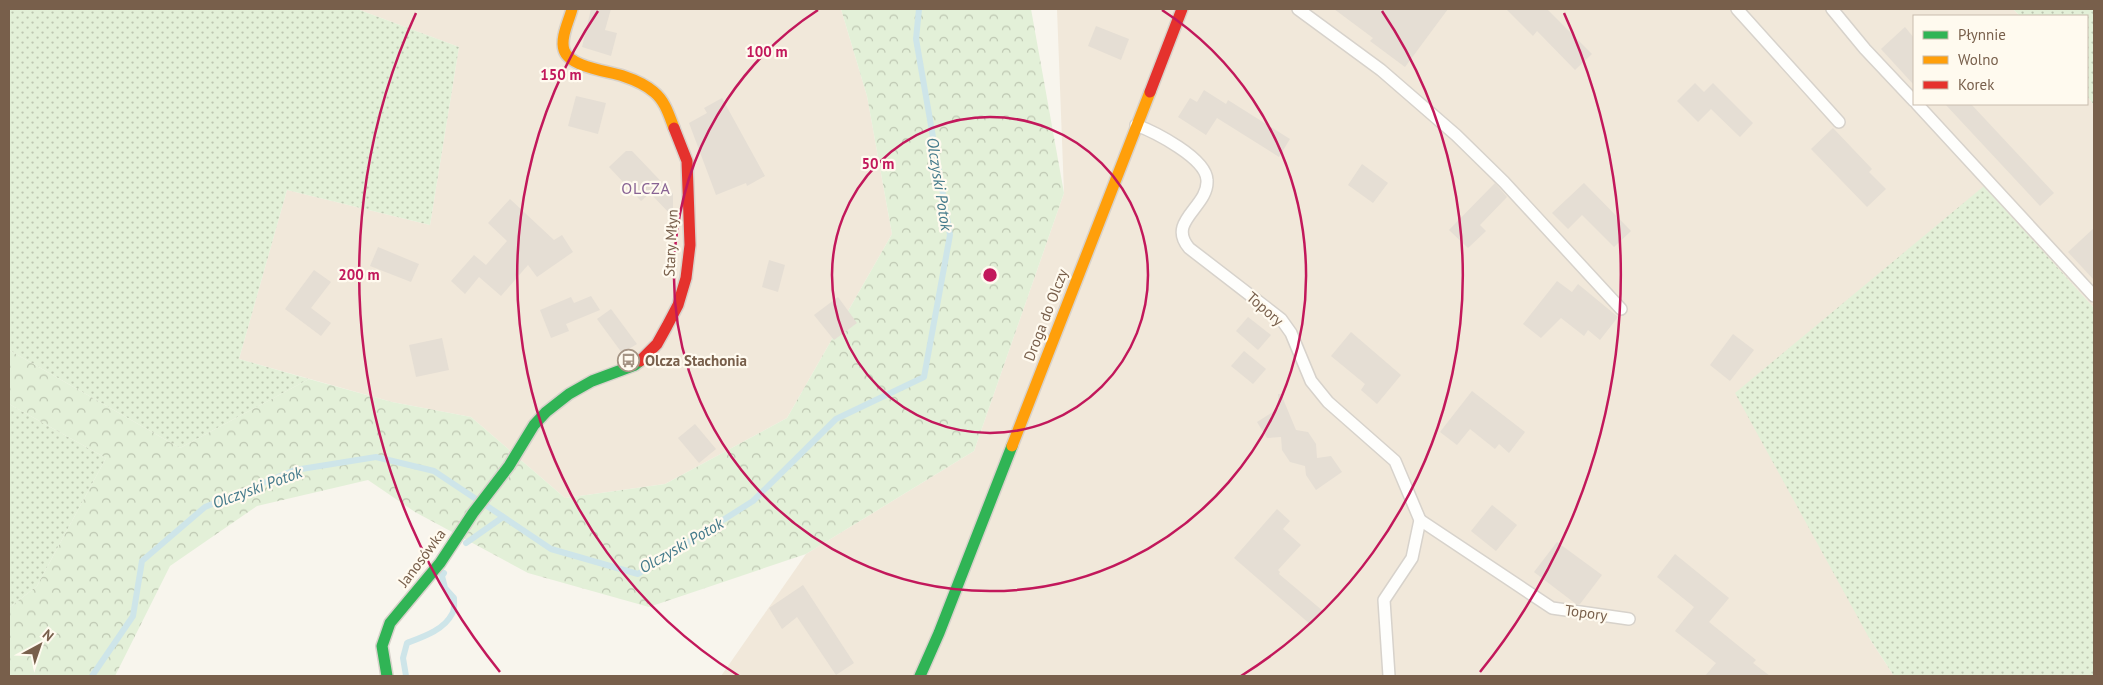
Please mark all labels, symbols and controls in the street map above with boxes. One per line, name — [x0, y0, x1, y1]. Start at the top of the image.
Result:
legend — [1913, 15, 2088, 105]
text: Płynnie — [1958, 25, 2006, 44]
text: 100 m — [746, 42, 788, 61]
text: Wolno — [1958, 50, 1998, 69]
text: 150 m — [540, 65, 582, 84]
text: Korek — [1958, 75, 1995, 94]
water label: Olczyski Potok — [923, 136, 957, 233]
text: 50 m — [862, 154, 894, 173]
district label: OLCZA — [621, 178, 671, 198]
street label: Stary Młyn — [659, 209, 682, 277]
text: 200 m — [338, 265, 380, 284]
centre of rings — [981, 266, 999, 284]
street label: Droga do Olczy — [1019, 266, 1072, 364]
street label: Topory — [1243, 287, 1288, 330]
bus stop icon: Olcza Stachonia — [617, 349, 641, 373]
place label: Olcza Stachonia — [645, 351, 747, 370]
water label: Olczyski Potok — [209, 461, 305, 512]
water label: Olczyski Potok — [635, 512, 727, 577]
street label: Janosówka — [393, 525, 450, 591]
street label: Topory — [1564, 600, 1609, 625]
north arrow — [15, 620, 65, 670]
text: N — [39, 625, 58, 645]

